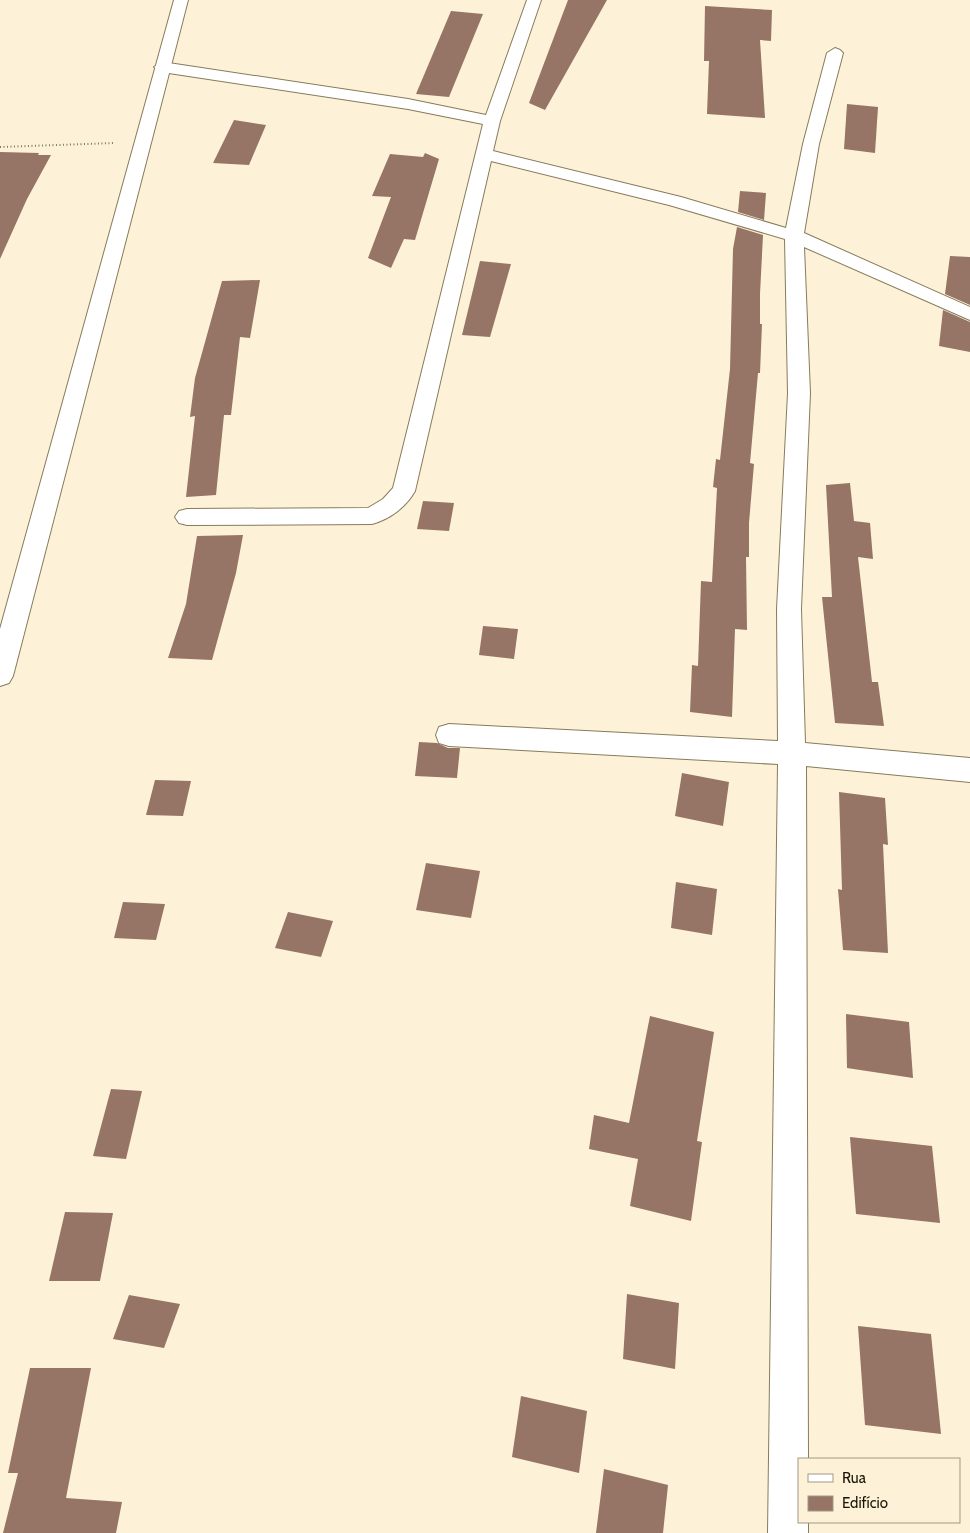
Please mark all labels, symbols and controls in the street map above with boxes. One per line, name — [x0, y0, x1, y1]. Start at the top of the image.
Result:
legend — [798, 1458, 960, 1523]
text: Rua — [842, 1469, 867, 1487]
text: Edifício — [842, 1494, 888, 1512]

